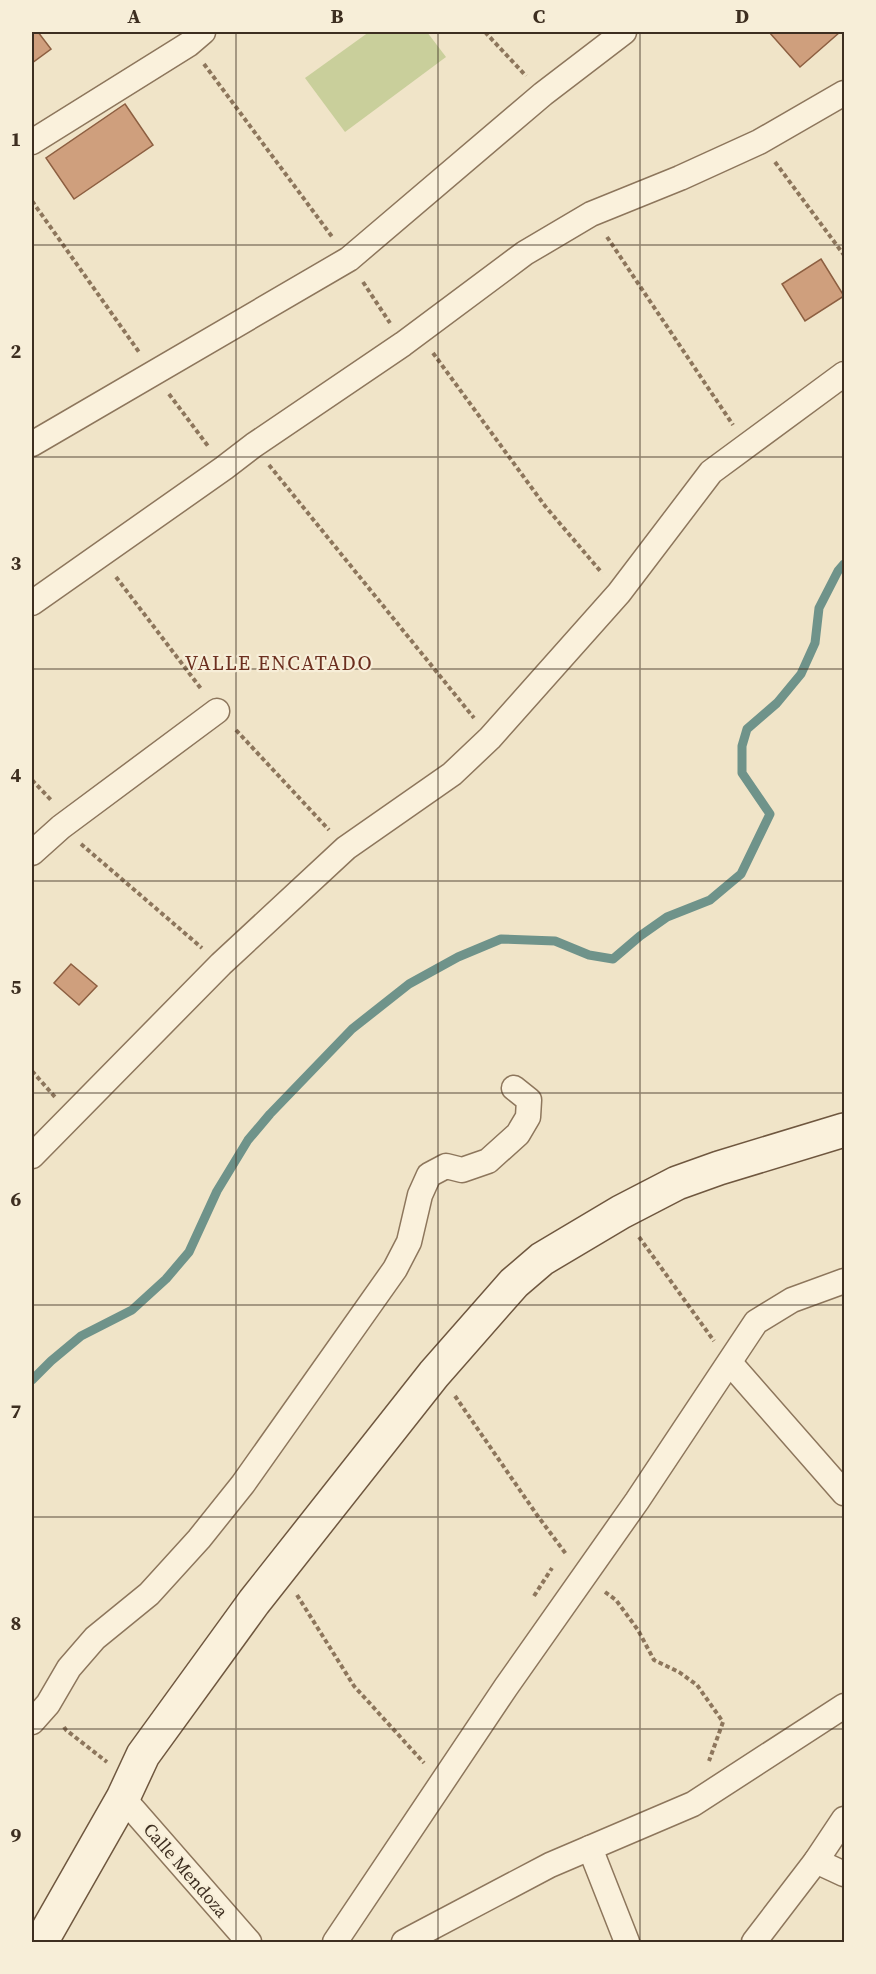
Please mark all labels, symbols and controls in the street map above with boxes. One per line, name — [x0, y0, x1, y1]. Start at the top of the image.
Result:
text: A — [127, 2, 141, 30]
text: B — [330, 2, 344, 30]
text: C — [533, 2, 545, 30]
text: D — [735, 2, 749, 30]
text: 1 — [11, 125, 21, 153]
text: 2 — [11, 337, 22, 365]
text: 3 — [11, 549, 22, 577]
district label: VALLE ENCATADO — [185, 649, 373, 677]
text: 4 — [11, 761, 22, 789]
text: 5 — [11, 973, 22, 1001]
text: 6 — [11, 1185, 22, 1213]
text: 7 — [11, 1397, 22, 1425]
text: 8 — [11, 1609, 21, 1637]
street label: Calle Mendoza — [138, 1817, 235, 1923]
text: 9 — [11, 1821, 22, 1849]

